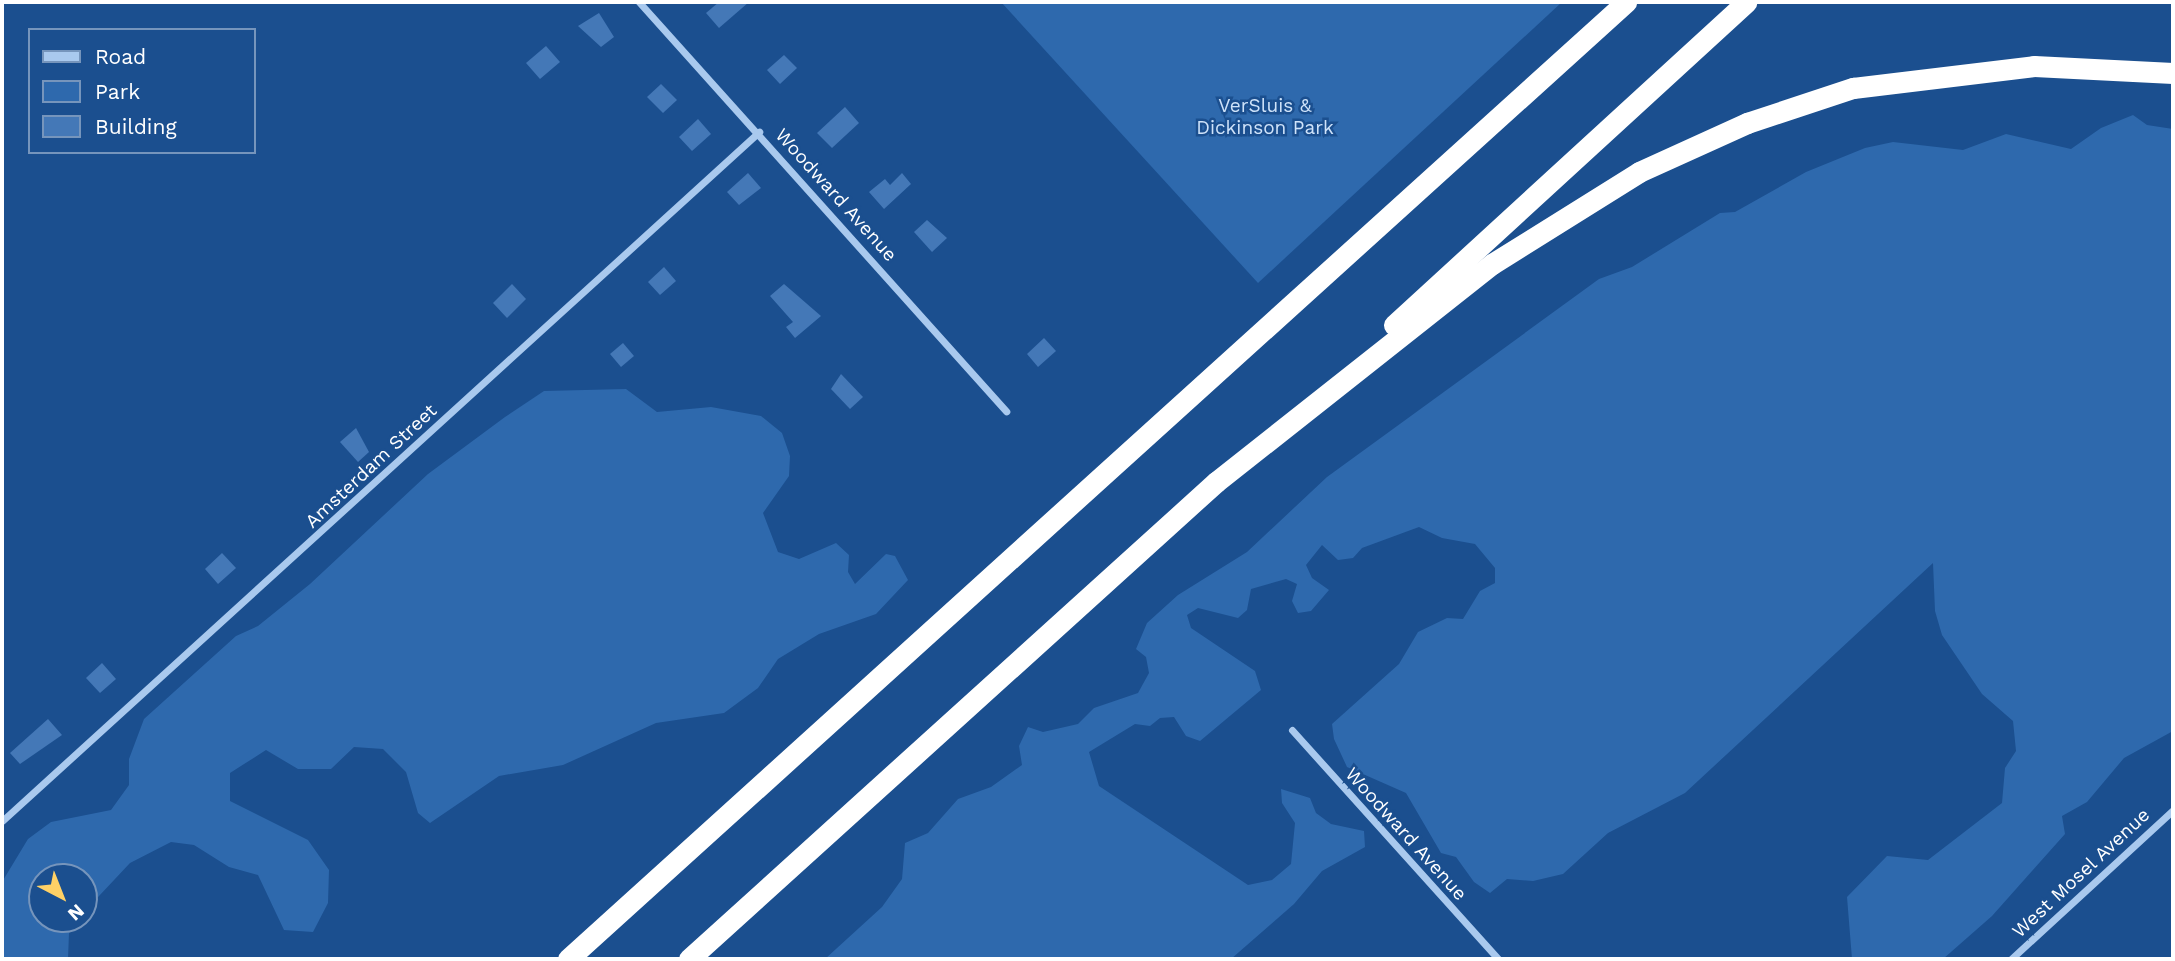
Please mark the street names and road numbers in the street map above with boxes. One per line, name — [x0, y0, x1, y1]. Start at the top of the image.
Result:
street label: Woodward Avenue — [770, 124, 902, 266]
street label: Amsterdam Street — [301, 399, 441, 533]
street label: Woodward Avenue — [1340, 763, 1472, 905]
street label: West Mosel Avenue — [2007, 803, 2155, 943]

